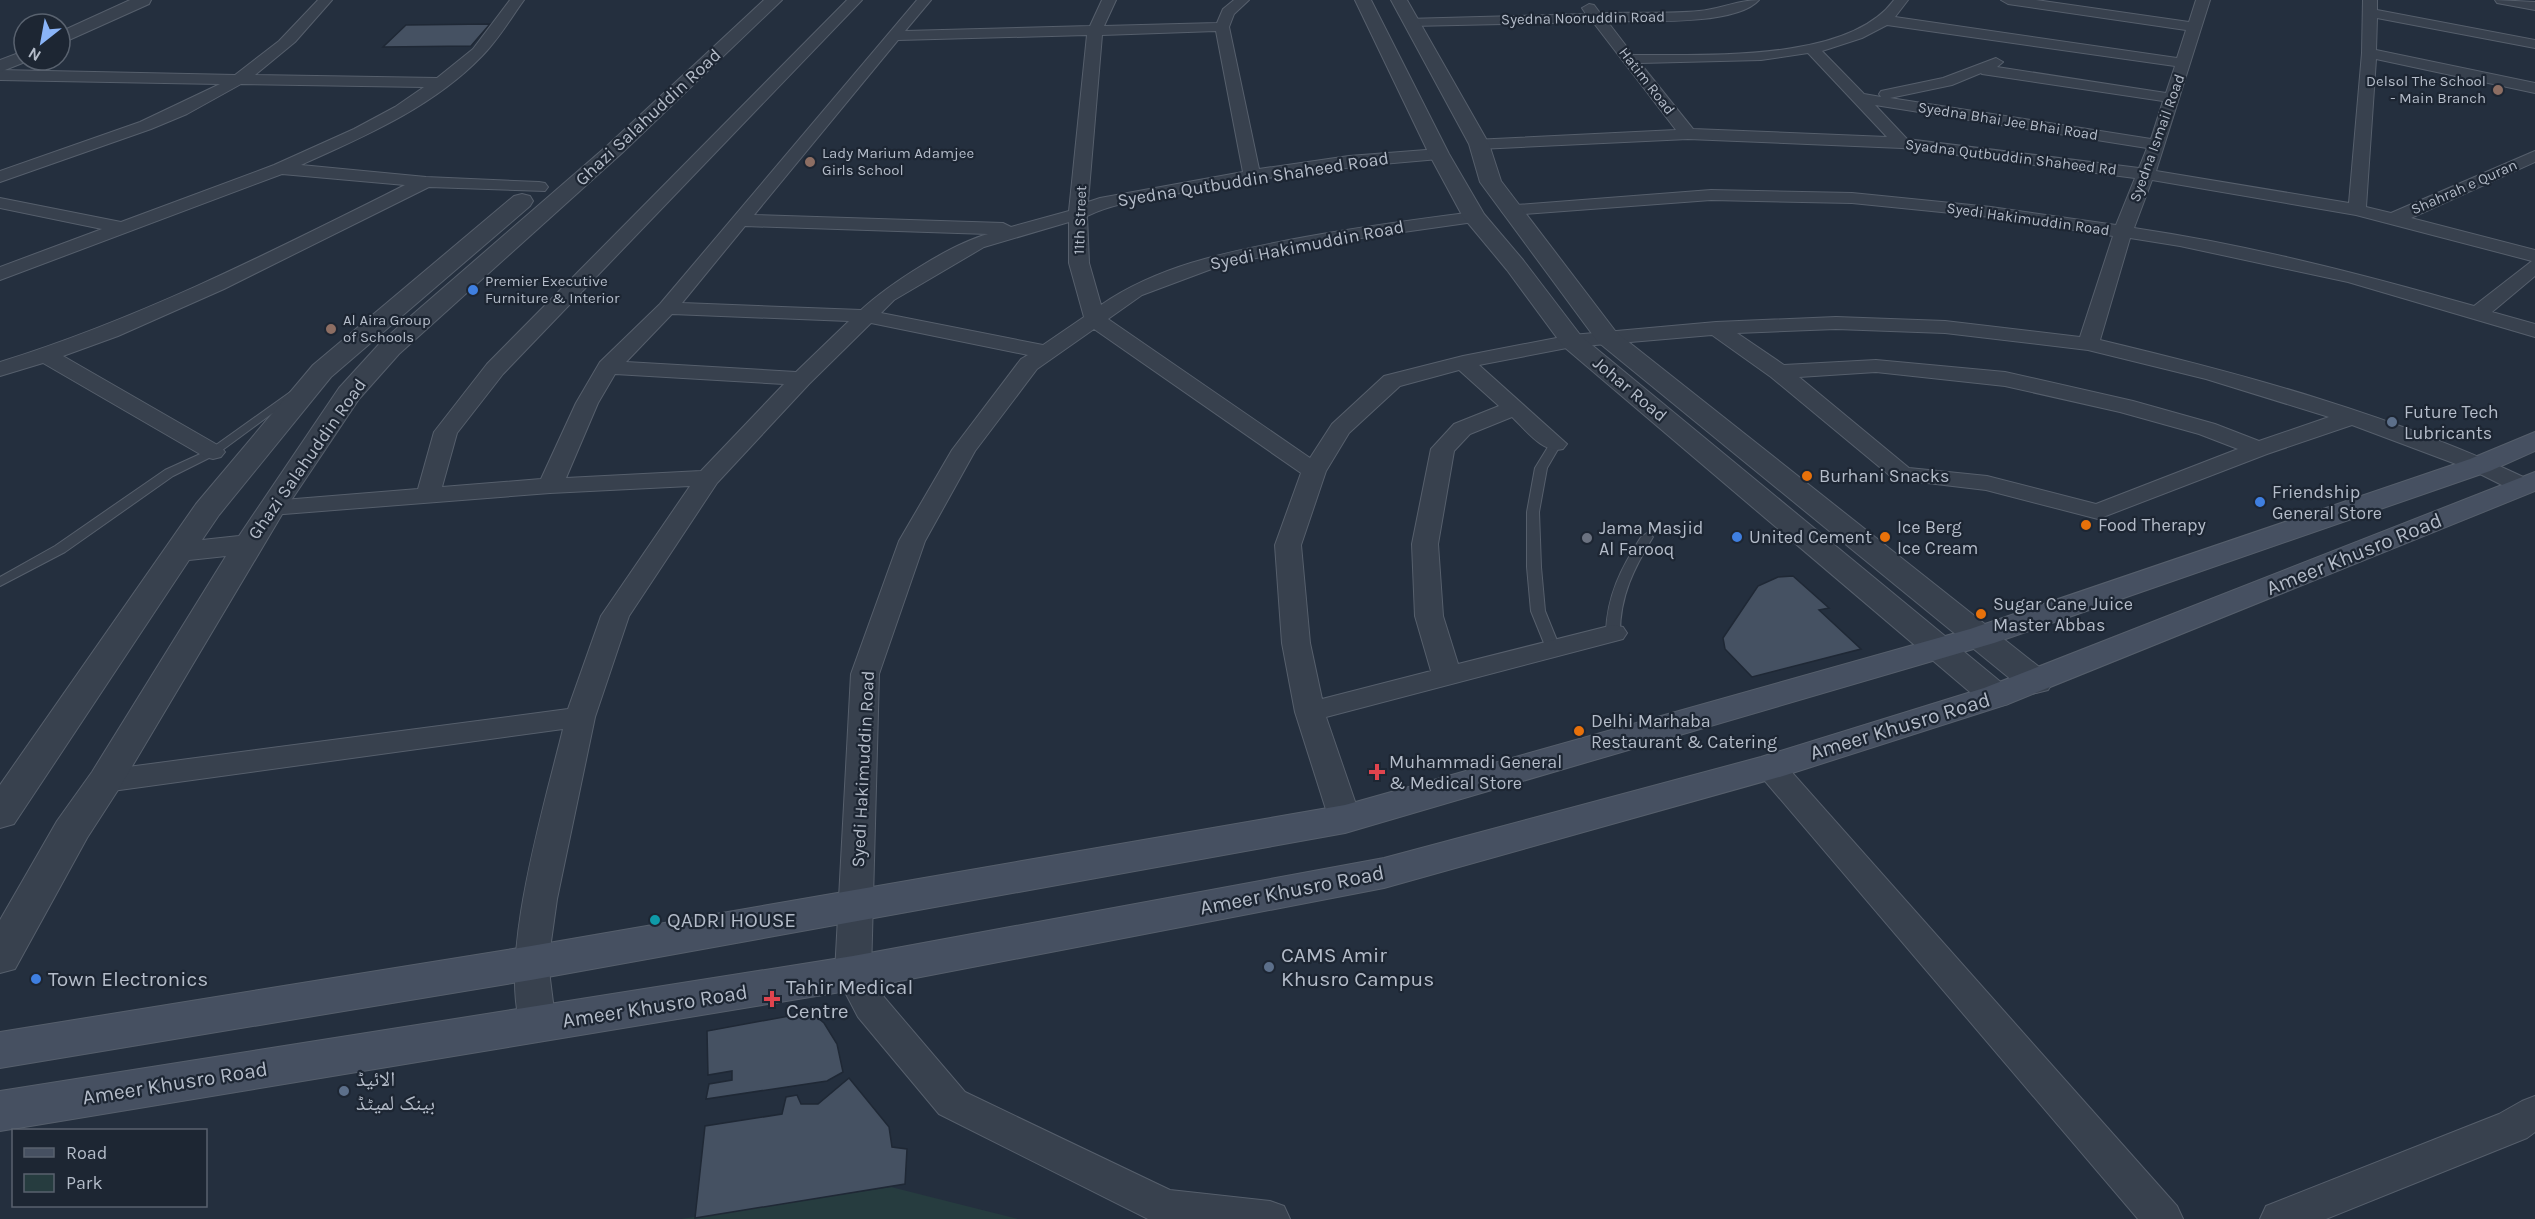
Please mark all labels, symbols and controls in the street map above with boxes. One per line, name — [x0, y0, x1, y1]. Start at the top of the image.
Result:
street label: Syedna Nooruddin Road — [1501, 8, 1665, 28]
north arrow — [12, 12, 72, 72]
text: N — [25, 43, 44, 66]
street label: Ghazi Salahuddin Road — [571, 44, 725, 190]
street label: Hatim Road — [1615, 44, 1679, 118]
street label: Syedna Ismail Road — [2126, 72, 2188, 204]
place label: Delsol The School - Main Branch — [2366, 72, 2486, 107]
marker: Delsol The School - Main Branch — [2491, 83, 2505, 97]
street label: Syedna Bhai Jee Bhai Road — [1917, 98, 2099, 144]
street label: Syadna Qutbuddin Shaheed Rd — [1904, 135, 2118, 179]
place label: Lady Marium Adamjee Girls School — [822, 144, 974, 179]
street label: Syedna Qutbuddin Shaheed Road — [1116, 147, 1390, 211]
marker: Lady Marium Adamjee Girls School — [803, 155, 817, 169]
street label: Shahrah e Quran — [2408, 155, 2520, 219]
street label: 11th Street — [1070, 185, 1090, 255]
street label: Syedi Hakimuddin Road — [1945, 199, 2111, 239]
street label: Syedi Hakimuddin Road — [1208, 215, 1406, 275]
place label: Premier Executive Furniture & Interior — [485, 272, 620, 307]
marker: Premier Executive Furniture & Interior — [466, 283, 480, 297]
place label: Al Aira Group of Schools — [343, 311, 431, 346]
marker: Al Aira Group of Schools — [324, 322, 338, 336]
street label: Johar Road — [1588, 352, 1672, 426]
street label: Ghazi Salahuddin Road — [243, 374, 371, 544]
place label: Future Tech Lubricants — [2404, 401, 2499, 444]
marker: Future Tech Lubricants — [2385, 415, 2399, 429]
place label: Burhani Snacks — [1819, 465, 1949, 487]
marker: Burhani Snacks — [1800, 469, 1814, 483]
place label: Friendship General Store — [2272, 481, 2382, 524]
marker: Friendship General Store — [2253, 495, 2267, 509]
street label: Ameer Khusro Road — [2263, 508, 2445, 600]
place label: Food Therapy — [2098, 514, 2207, 536]
place label: Ice Berg Ice Cream — [1897, 516, 1978, 559]
place label: Jama Masjid Al Farooq — [1599, 517, 1703, 560]
marker: Food Therapy — [2079, 518, 2093, 532]
place label: United Cement — [1749, 526, 1872, 548]
marker: United Cement — [1730, 530, 1744, 544]
marker: Ice Berg Ice Cream — [1878, 530, 1892, 544]
marker: Jama Masjid Al Farooq — [1580, 531, 1594, 545]
place label: Sugar Cane Juice Master Abbas — [1993, 593, 2133, 636]
marker: Sugar Cane Juice Master Abbas — [1974, 607, 1988, 621]
street label: Syedi Hakimuddin Road — [847, 670, 879, 868]
street label: Ameer Khusro Road — [1807, 687, 1993, 765]
place label: Delhi Marhaba Restaurant & Catering — [1591, 710, 1777, 753]
marker: Delhi Marhaba Restaurant & Catering — [1572, 724, 1586, 738]
place label: Muhammadi General & Medical Store — [1389, 751, 1562, 794]
marker: Muhammadi General & Medical Store — [1370, 765, 1384, 779]
street label: Ameer Khusro Road — [1198, 860, 1386, 920]
place label: QADRI HOUSE — [667, 908, 796, 932]
marker: QADRI HOUSE — [648, 913, 662, 927]
place label: CAMS Amir Khusro Campus — [1281, 943, 1434, 991]
marker: CAMS Amir Khusro Campus — [1262, 960, 1276, 974]
place label: Town Electronics — [48, 967, 208, 991]
marker: Town Electronics — [29, 972, 43, 986]
place label: Tahir Medical Centre — [786, 975, 913, 1023]
street label: Ameer Khusro Road — [561, 979, 749, 1033]
marker: Tahir Medical Centre — [763, 990, 781, 1008]
street label: Ameer Khusro Road — [81, 1056, 269, 1110]
place label: الائیڈ بینک لمیٹڈ — [356, 1067, 435, 1115]
marker: الائیڈ بینک لمیٹڈ — [337, 1084, 351, 1098]
legend — [12, 1129, 207, 1207]
text: Road — [66, 1142, 107, 1164]
text: Park — [66, 1172, 103, 1194]

